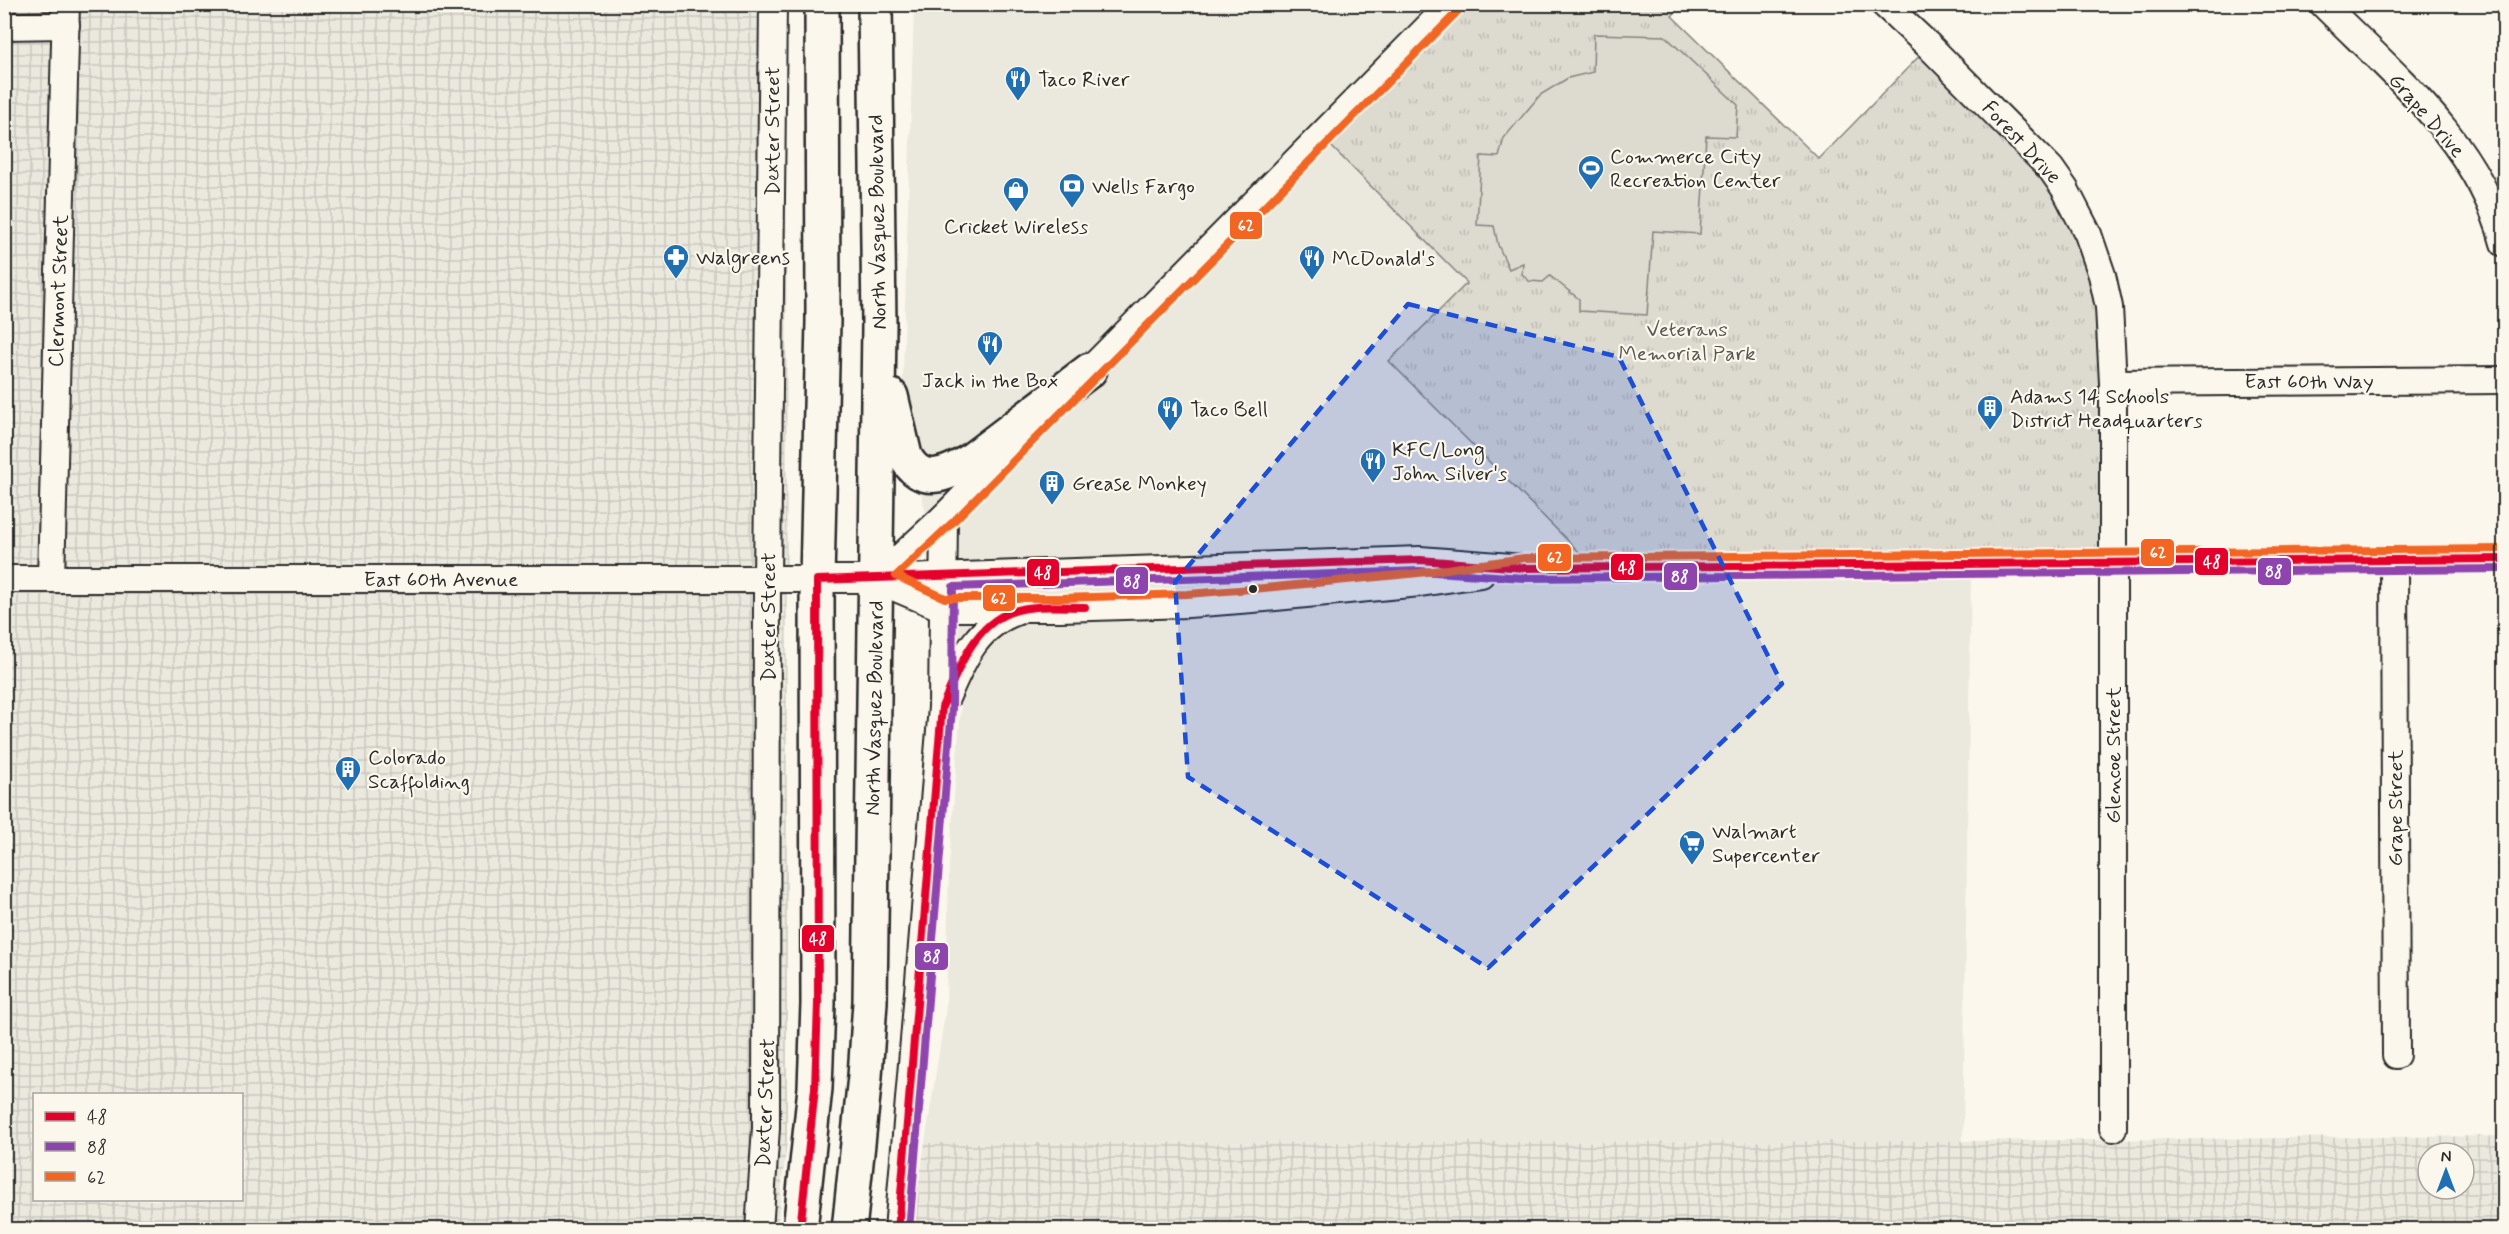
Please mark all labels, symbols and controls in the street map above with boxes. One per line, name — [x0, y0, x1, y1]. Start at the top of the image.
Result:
restaurant icon: Taco River — [1003, 64, 1033, 102]
street label: Dexter Street — [759, 66, 787, 196]
place label: Taco River — [1038, 66, 1130, 94]
street label: Grape Drive — [2382, 67, 2471, 164]
street label: Forest Drive — [1975, 95, 2067, 191]
street label: North Vasquez Boulevard — [862, 114, 894, 330]
place label: Commerce City Recreation Center — [1610, 143, 1781, 195]
sports icon: Commerce City Recreation Center — [1576, 153, 1606, 191]
bank icon: Wells Fargo — [1057, 171, 1087, 209]
place label: Wells Fargo — [1092, 173, 1195, 201]
shop icon: Cricket Wireless — [1001, 175, 1031, 213]
line badge: 62 — [1229, 211, 1263, 240]
place label: Cricket Wireless — [944, 213, 1088, 241]
street label: Clermont Street — [42, 214, 76, 368]
text: 62 — [1238, 216, 1254, 237]
pharmacy icon: Walgreens — [661, 242, 691, 280]
restaurant icon: McDonald's — [1297, 243, 1327, 281]
place label: Walgreens — [696, 244, 790, 273]
place label: McDonald's — [1332, 245, 1435, 273]
park label: Veterans Memorial Park — [1618, 316, 1756, 368]
restaurant icon: Jack in the Box — [975, 329, 1005, 367]
place label: Jack in the Box — [922, 367, 1058, 395]
street label: East 60th Way — [2244, 368, 2374, 396]
place label: Adams 14 Schools District Headquarters — [2010, 383, 2203, 435]
building icon: Adams 14 Schools District Headquarters — [1975, 393, 2005, 431]
restaurant icon: Taco Bell — [1155, 394, 1185, 432]
place label: Taco Bell — [1190, 396, 1268, 424]
place label: KFC/Long John Silver's — [1392, 436, 1507, 488]
restaurant icon: KFC/Long John Silver's — [1358, 446, 1388, 484]
building icon: Grease Monkey — [1037, 468, 1067, 506]
place label: Grease Monkey — [1072, 470, 1207, 498]
line badge: 62 — [2140, 538, 2175, 567]
line badge: 62 — [1537, 543, 1572, 572]
text: 62 — [2150, 543, 2166, 564]
line badge: 48 — [2194, 547, 2229, 576]
text: 62 — [1547, 548, 1563, 569]
street label: Dexter Street — [755, 552, 783, 682]
text: 48 — [2203, 552, 2221, 573]
line badge: 48 — [1610, 553, 1644, 581]
line badge: 88 — [2257, 557, 2292, 586]
line badge: 48 — [1026, 558, 1060, 587]
text: 48 — [1618, 558, 1636, 579]
line badge: 88 — [1663, 562, 1698, 591]
text: 88 — [2265, 562, 2283, 583]
text: 48 — [1034, 563, 1052, 584]
street label: East 60th Avenue — [364, 566, 518, 594]
line badge: 88 — [1115, 566, 1149, 595]
text: 88 — [1671, 567, 1689, 588]
text: 88 — [1123, 572, 1141, 593]
unlabelled marker — [1247, 583, 1259, 595]
line badge: 62 — [982, 584, 1016, 612]
text: 62 — [991, 589, 1007, 610]
street label: North Vasquez Boulevard — [859, 600, 891, 816]
street label: Glencoe Street — [2100, 686, 2128, 824]
place label: Colorado Scaffolding — [368, 744, 470, 798]
street label: Grape Street — [2382, 749, 2410, 866]
building icon: Colorado Scaffolding — [333, 754, 363, 792]
place label: Walmart Supercenter — [1712, 818, 1820, 870]
supermarket icon: Walmart Supercenter — [1677, 828, 1707, 866]
line badge: 48 — [801, 924, 835, 953]
text: 48 — [809, 929, 827, 950]
line badge: 88 — [914, 942, 949, 971]
text: 88 — [923, 947, 941, 968]
street label: Dexter Street — [750, 1038, 782, 1168]
legend — [33, 1093, 243, 1201]
text: 48 — [87, 1106, 107, 1130]
text: 88 — [87, 1136, 107, 1160]
north arrow — [2416, 1141, 2476, 1201]
text: N — [2441, 1147, 2451, 1168]
text: 62 — [87, 1166, 106, 1190]

